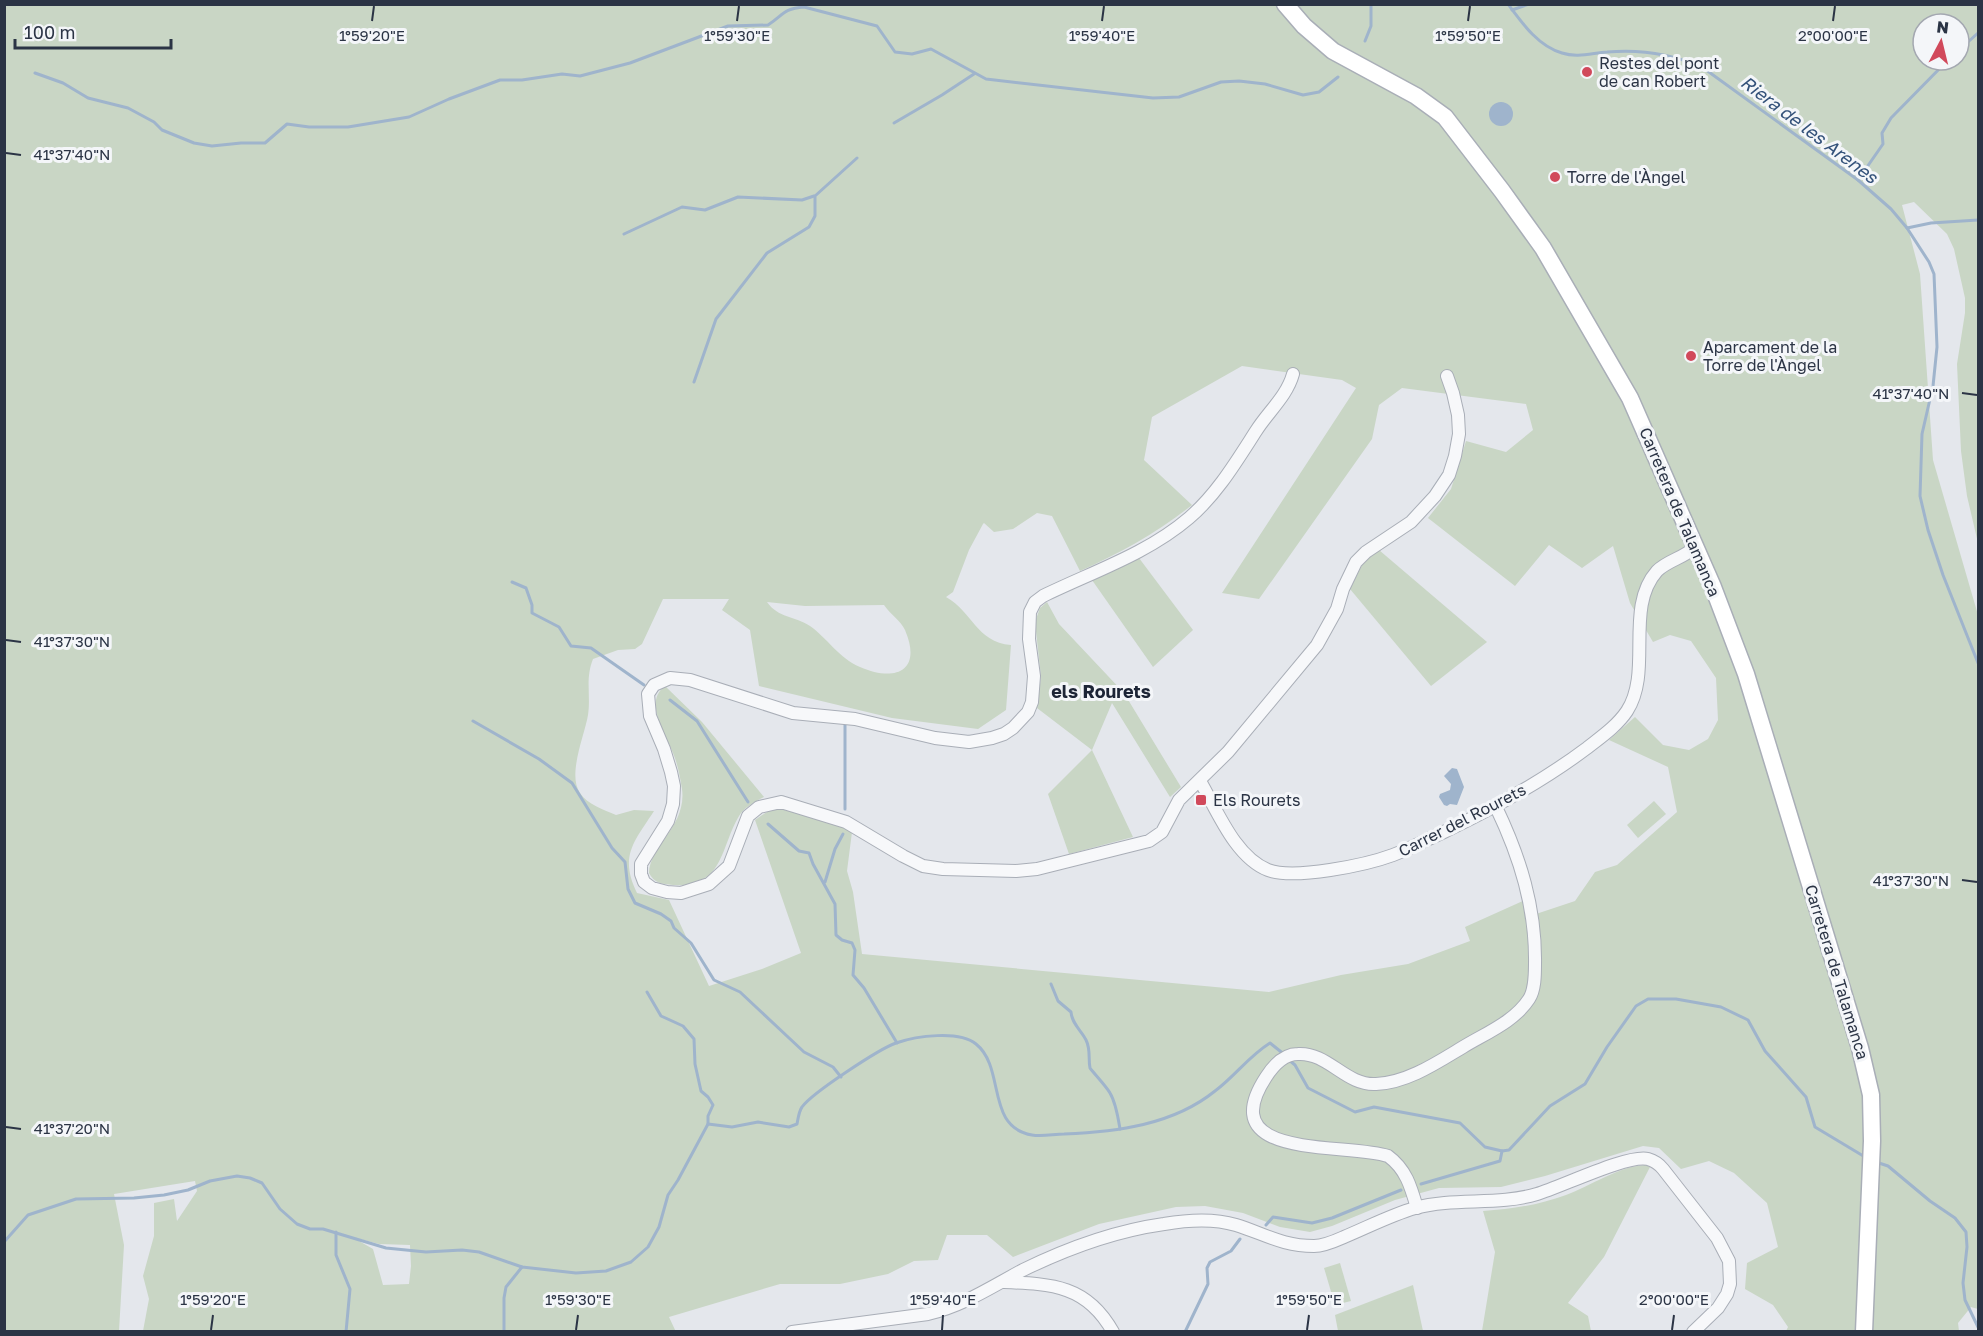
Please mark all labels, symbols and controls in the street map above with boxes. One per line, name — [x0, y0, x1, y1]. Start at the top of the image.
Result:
scale bar — [15, 12, 171, 50]
north arrow — [1911, 12, 1971, 72]
text: N — [1936, 16, 1950, 38]
text: 100 m — [24, 21, 75, 43]
text: 1°59'20"E — [339, 26, 405, 44]
text: 1°59'30"E — [704, 26, 770, 44]
text: 1°59'40"E — [1069, 26, 1135, 44]
text: 1°59'50"E — [1435, 26, 1501, 44]
text: 2°00'00"E — [1798, 26, 1868, 44]
place label: Restes del pont de can Robert — [1599, 53, 1719, 91]
marker: Restes del pont de can Robert — [1580, 65, 1594, 79]
water label: Riera de les Arenes — [1737, 71, 1883, 189]
text: 41°37'40"N — [34, 145, 110, 163]
place label: Torre de l'Àngel — [1567, 167, 1685, 187]
marker: Torre de l'Àngel — [1548, 170, 1562, 184]
place label: Aparcament de la Torre de l'Àngel — [1703, 337, 1837, 375]
marker: Aparcament de la Torre de l'Àngel — [1684, 349, 1698, 363]
text: 41°37'40"N — [1873, 384, 1949, 402]
street label: Carretera de Talamanca — [1635, 424, 1725, 600]
text: 41°37'30"N — [34, 632, 110, 650]
district label: els Rourets — [1051, 680, 1151, 702]
street label: Carrer del Rourets — [1395, 779, 1529, 861]
place label: Els Rourets — [1213, 790, 1301, 810]
marker: Els Rourets — [1194, 793, 1208, 807]
text: 41°37'30"N — [1873, 871, 1949, 889]
street label: Carretera de Talamanca — [1801, 882, 1873, 1062]
text: 41°37'20"N — [34, 1119, 110, 1137]
text: 1°59'20"E — [180, 1290, 246, 1308]
text: 1°59'30"E — [545, 1290, 611, 1308]
text: 1°59'40"E — [910, 1290, 976, 1308]
text: 1°59'50"E — [1276, 1290, 1342, 1308]
text: 2°00'00"E — [1639, 1290, 1709, 1308]

